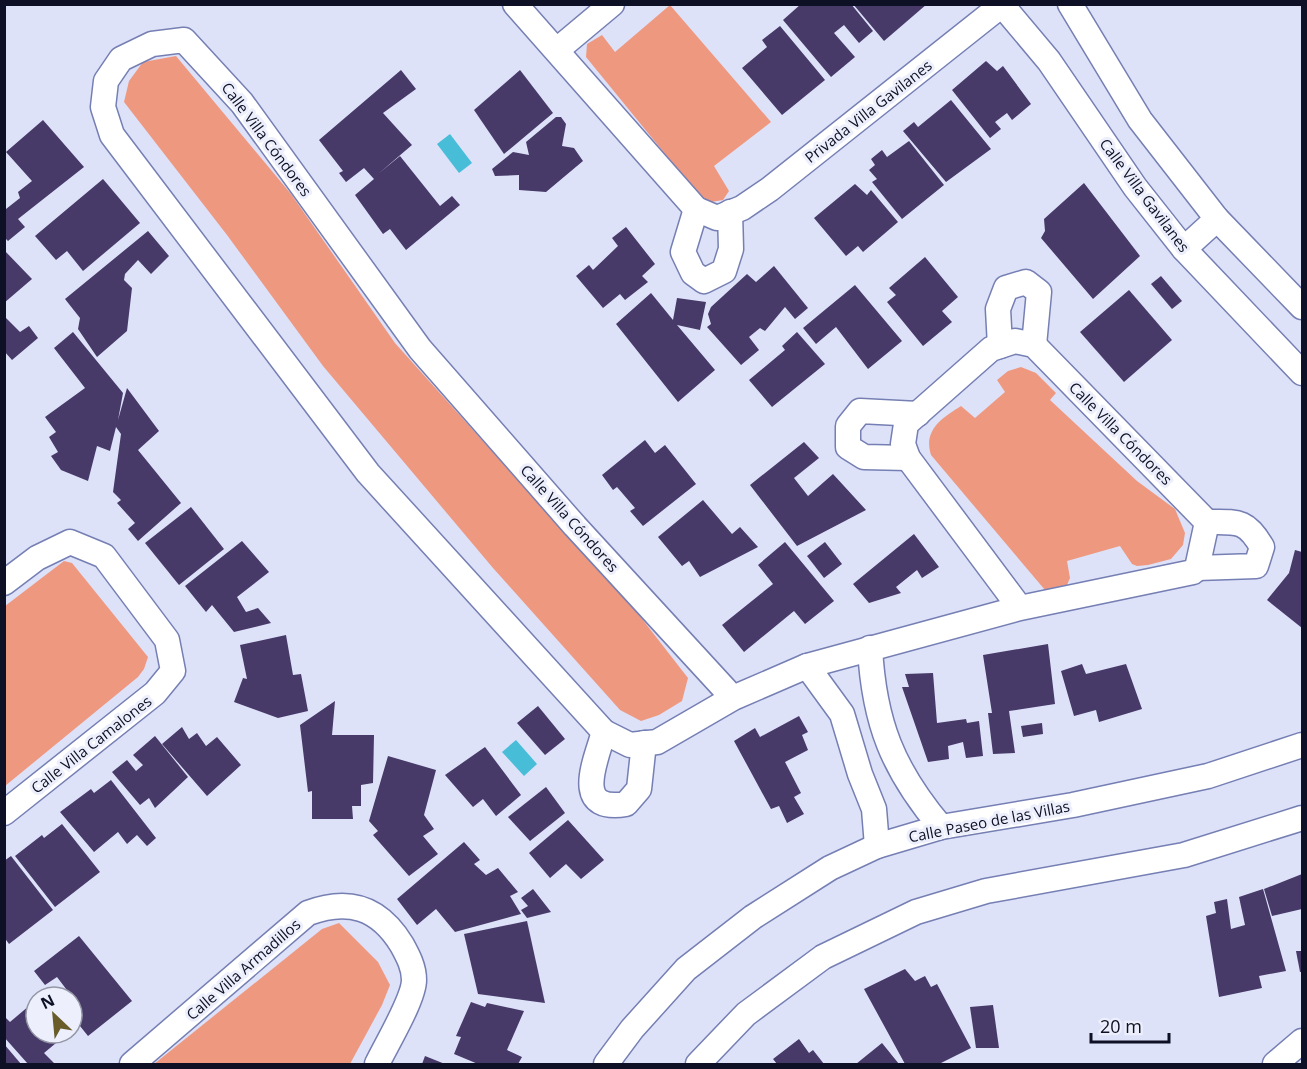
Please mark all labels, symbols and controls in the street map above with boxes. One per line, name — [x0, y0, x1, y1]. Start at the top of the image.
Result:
street label: Privada Villa Gavilanes — [800, 55, 936, 167]
street label: Calle Villa Cóndores — [218, 78, 316, 200]
street label: Calle Villa Gavilanes — [1096, 134, 1194, 256]
street label: Calle Villa Cóndores — [1065, 377, 1177, 489]
street label: Calle Villa Cóndores — [516, 460, 624, 576]
street label: Calle Villa Camalones — [27, 691, 155, 797]
street label: Calle Paseo de las Villas — [907, 796, 1071, 846]
street label: Calle Villa Armadillos — [182, 914, 304, 1024]
north arrow — [24, 985, 84, 1045]
text: N — [37, 989, 58, 1014]
scale bar — [1091, 1006, 1169, 1044]
text: 20 m — [1100, 1014, 1142, 1038]

